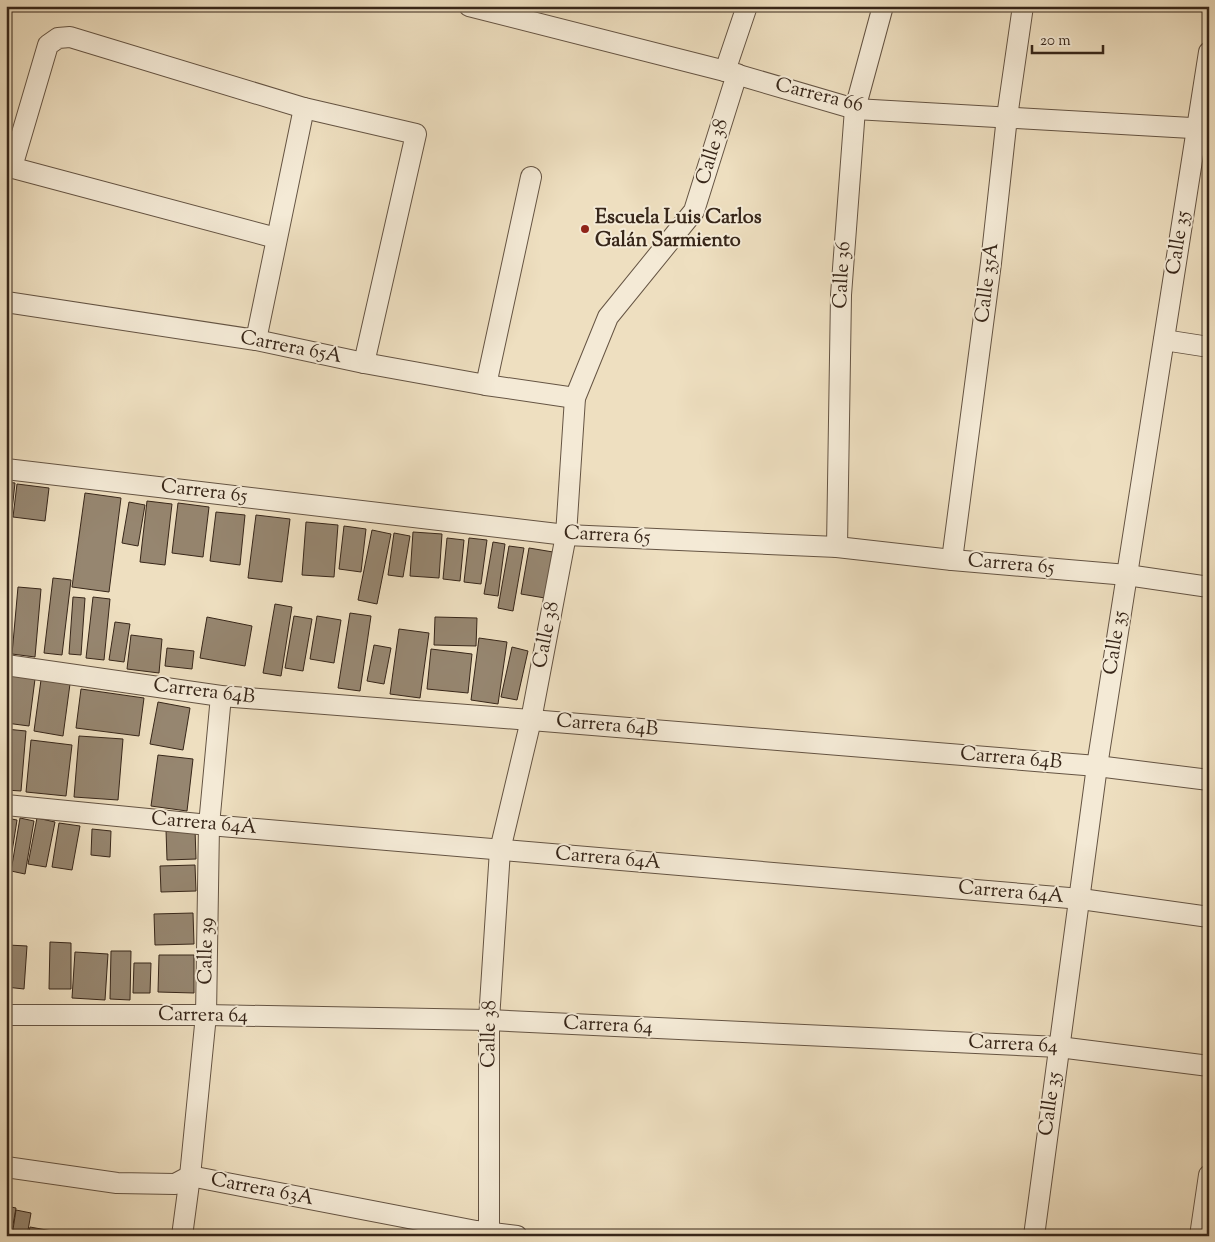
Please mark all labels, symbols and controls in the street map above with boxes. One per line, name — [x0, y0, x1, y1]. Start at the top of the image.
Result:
scale bar — [1032, 22, 1104, 54]
text: 20 m — [1040, 31, 1071, 52]
street label: Carrera 66 — [772, 71, 866, 121]
street label: Calle 38 — [689, 115, 737, 189]
place label: Escuela Luis Carlos Galán Sarmiento — [595, 204, 762, 256]
street label: Calle 35 — [1160, 209, 1198, 277]
marker: Escuela Luis Carlos Galán Sarmiento — [579, 223, 591, 235]
street label: Calle 36 — [827, 241, 859, 309]
street label: Calle 35A — [969, 241, 1007, 325]
street label: Carrera 65A — [238, 324, 344, 372]
street label: Carrera 65 — [159, 472, 249, 512]
street label: Carrera 65 — [563, 519, 651, 553]
street label: Carrera 65 — [966, 547, 1056, 583]
street label: Calle 38 — [526, 599, 568, 671]
street label: Calle 35 — [1097, 609, 1135, 677]
street label: Carrera 64B — [151, 671, 257, 713]
street label: Carrera 64B — [555, 707, 660, 745]
street label: Carrera 64B — [959, 740, 1064, 778]
street label: Carrera 64A — [150, 805, 258, 843]
street label: Carrera 64A — [554, 840, 662, 878]
street label: Carrera 64A — [957, 874, 1065, 912]
street label: Calle 39 — [192, 917, 222, 985]
street label: Calle 38 — [475, 1000, 505, 1068]
street label: Carrera 64 — [158, 1001, 248, 1031]
street label: Carrera 64 — [562, 1009, 654, 1043]
street label: Carrera 64 — [967, 1028, 1059, 1062]
street label: Calle 35 — [1032, 1070, 1070, 1138]
street label: Carrera 63A — [208, 1166, 316, 1214]

